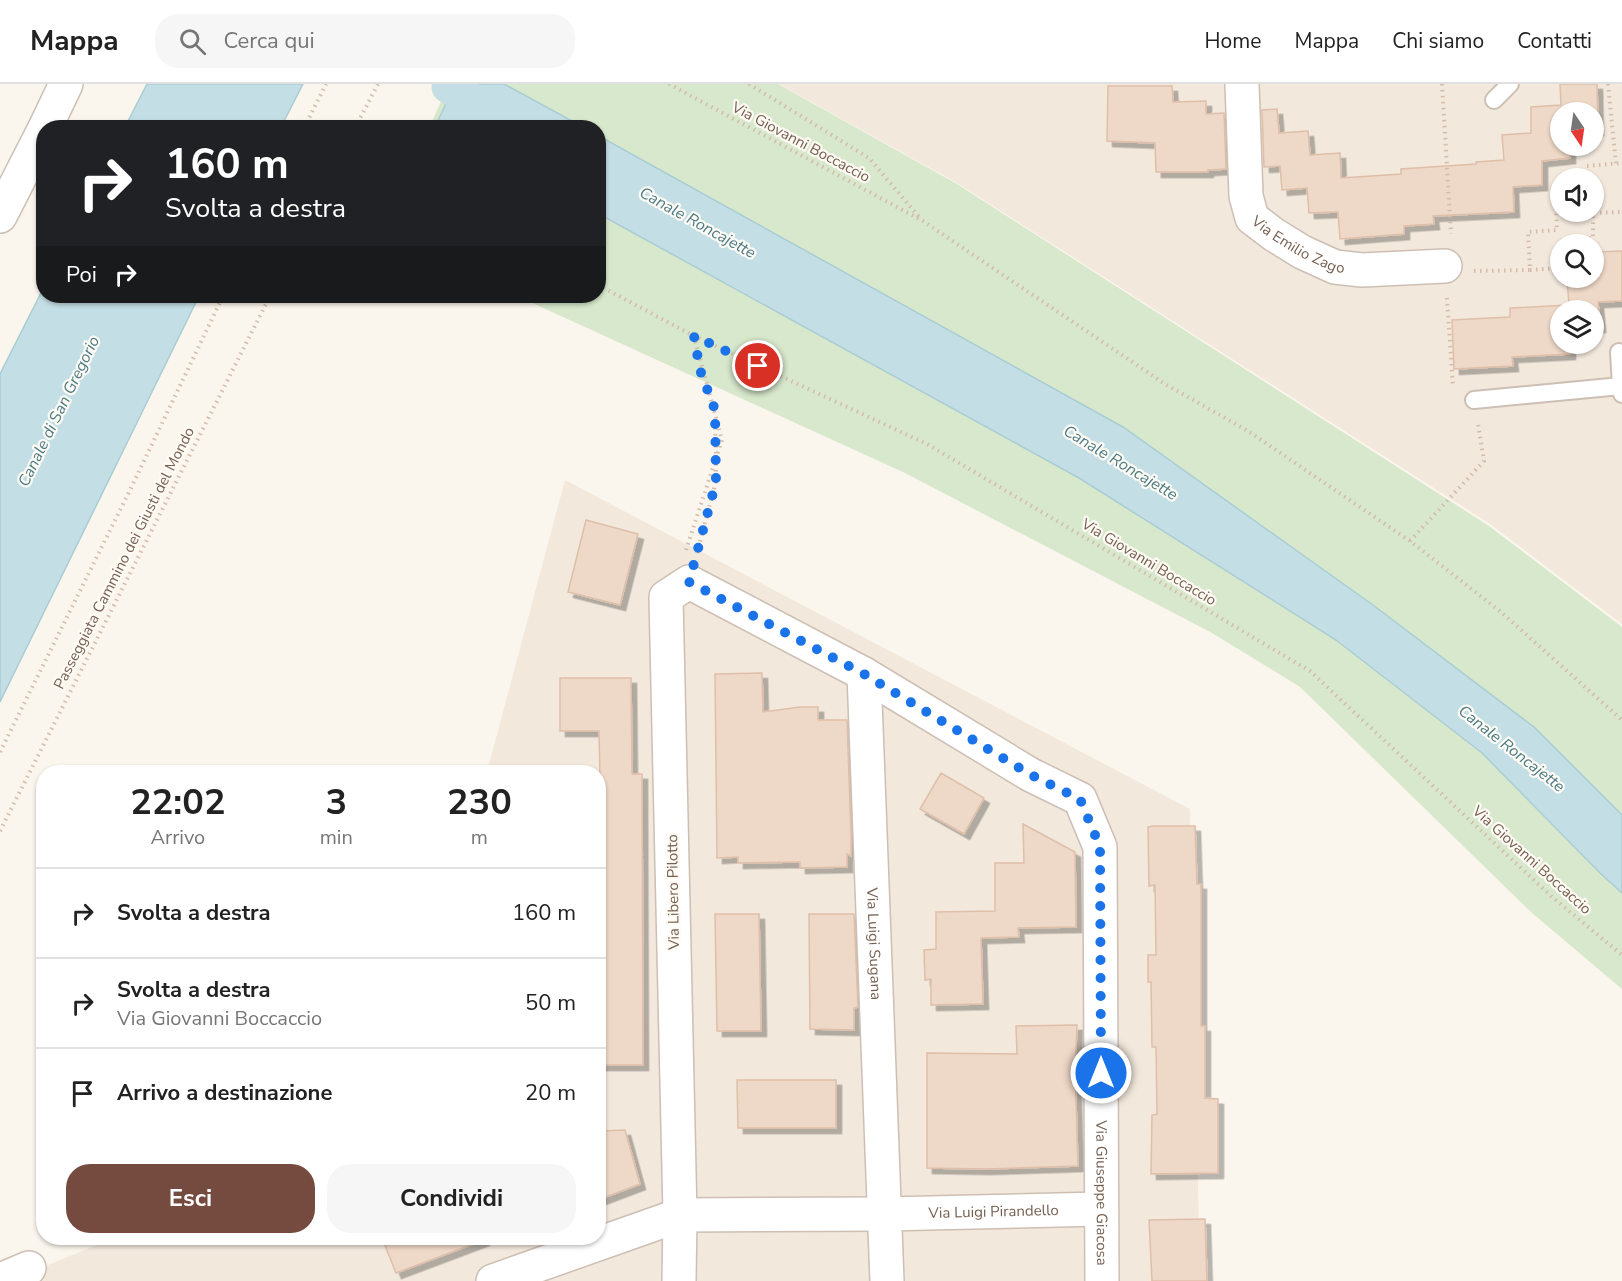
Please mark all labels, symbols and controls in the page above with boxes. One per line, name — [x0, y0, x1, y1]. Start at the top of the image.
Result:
search box — [155, 14, 575, 68]
text: Mappa — [30, 22, 119, 60]
icon: search — [176, 25, 209, 58]
text: Cerca qui — [224, 26, 315, 56]
text: Home — [1205, 27, 1261, 55]
text: Mappa — [1294, 27, 1359, 55]
text: Chi siamo — [1392, 27, 1484, 55]
text: Contatti — [1517, 27, 1592, 55]
street label: Via Giovanni Boccaccio — [728, 97, 874, 187]
north arrow — [1550, 102, 1604, 156]
map controls — [1550, 102, 1604, 354]
text: 160 m — [165, 136, 289, 193]
icon: right — [66, 144, 144, 222]
button: sound — [1550, 168, 1604, 222]
water label: Canale Roncajette — [635, 182, 760, 264]
text: Svolta a destra — [165, 190, 346, 227]
street label: Via Emilio Zago — [1247, 211, 1346, 278]
button: search — [1550, 234, 1604, 288]
icon: right — [109, 258, 142, 291]
text: Poi — [66, 260, 97, 290]
button: layers — [1550, 300, 1604, 354]
water label: Canale di San Gregorio — [13, 332, 105, 490]
pin — [732, 340, 783, 391]
icon: arrive — [741, 349, 774, 382]
water label: Canale Roncajette — [1059, 420, 1182, 506]
street label: Passeggiata Cammino dei Giusti del Mondo — [49, 424, 199, 692]
street label: Via Giovanni Boccaccio — [1077, 513, 1220, 610]
water label: Canale Roncajette — [1453, 700, 1570, 798]
text: 22:02 — [130, 778, 226, 827]
text: 3 — [325, 778, 347, 827]
text: 230 — [447, 778, 512, 827]
street label: Via Giovanni Boccaccio — [1467, 800, 1596, 919]
text: Arrivo — [150, 824, 205, 851]
text: min — [320, 824, 353, 851]
text: m — [471, 824, 488, 851]
street label: Via Libero Pilotto — [662, 834, 684, 951]
street label: Via Luigi Sugana — [862, 886, 886, 1000]
icon: right — [66, 897, 99, 930]
text: Svolta a destra — [117, 898, 271, 928]
text: 160 m — [512, 898, 576, 928]
text: Svolta a destra — [117, 975, 271, 1005]
icon: right — [66, 987, 99, 1020]
text: 50 m — [525, 988, 576, 1018]
text: Via Giovanni Boccaccio — [117, 1005, 322, 1032]
position arrow — [1069, 1041, 1133, 1105]
icon: arrive — [66, 1077, 99, 1110]
text: Arrivo a destinazione — [117, 1078, 332, 1108]
text: 20 m — [525, 1078, 576, 1108]
street label: Via Giuseppe Giacosa — [1091, 1119, 1112, 1266]
button: Esci — [66, 1164, 315, 1233]
button: Condividi — [327, 1164, 576, 1233]
street label: Via Luigi Pirandello — [927, 1200, 1059, 1223]

